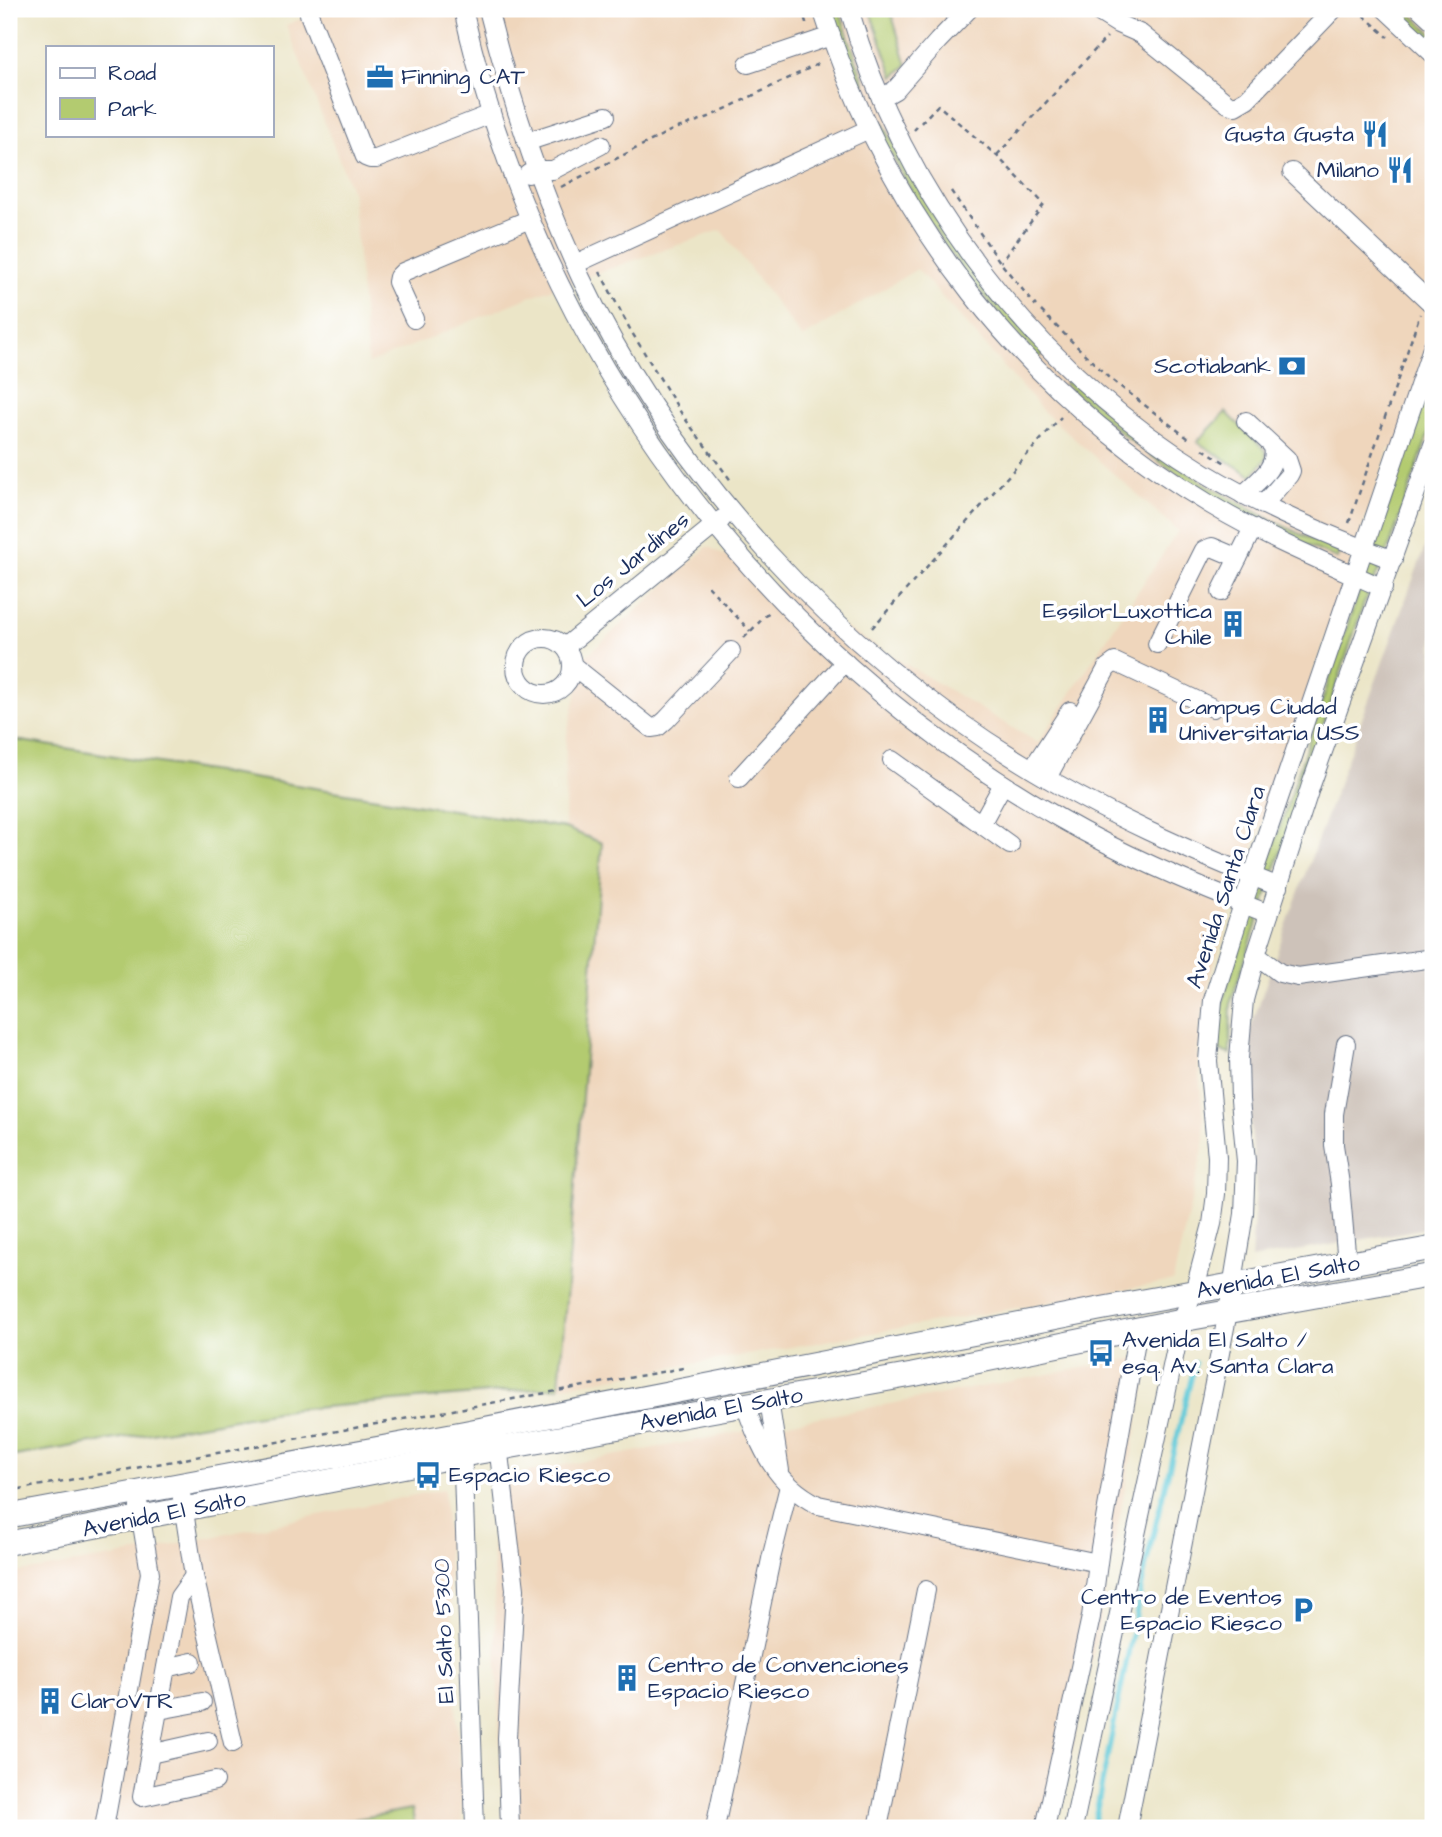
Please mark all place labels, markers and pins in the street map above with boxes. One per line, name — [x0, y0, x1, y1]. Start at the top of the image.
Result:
place label: Finning CAT — [401, 61, 525, 94]
office icon: Finning CAT — [365, 62, 395, 92]
place label: Gusta Gusta — [1224, 118, 1354, 150]
restaurant icon: Gusta Gusta — [1360, 119, 1390, 149]
place label: Milano — [1317, 154, 1379, 186]
restaurant icon: Milano — [1385, 155, 1415, 185]
place label: Scotiabank — [1154, 350, 1271, 382]
bank icon: Scotiabank — [1277, 351, 1307, 381]
place label: EssilorLuxottica Chile — [1043, 595, 1212, 653]
building icon: EssilorLuxottica Chile — [1218, 609, 1248, 639]
place label: Campus Ciudad Universitaria USS — [1179, 691, 1360, 749]
building icon: Campus Ciudad Universitaria USS — [1143, 705, 1173, 735]
place label: Avenida El Salto / esq. Av. Santa Clara — [1122, 1324, 1334, 1382]
bus stop icon: Avenida El Salto / esq. Av. Santa Clara — [1086, 1338, 1116, 1368]
place label: Espacio Riesco — [449, 1459, 610, 1491]
bus stop icon: Espacio Riesco — [413, 1460, 443, 1490]
place label: Centro de Eventos Espacio Riesco — [1081, 1581, 1282, 1639]
parking icon: Centro de Eventos Espacio Riesco — [1288, 1595, 1318, 1625]
place label: Centro de Convenciones Espacio Riesco — [648, 1649, 909, 1707]
building icon: Centro de Convenciones Espacio Riesco — [612, 1663, 642, 1693]
place label: ClaroVTR — [71, 1685, 173, 1717]
building icon: ClaroVTR — [35, 1686, 65, 1716]

